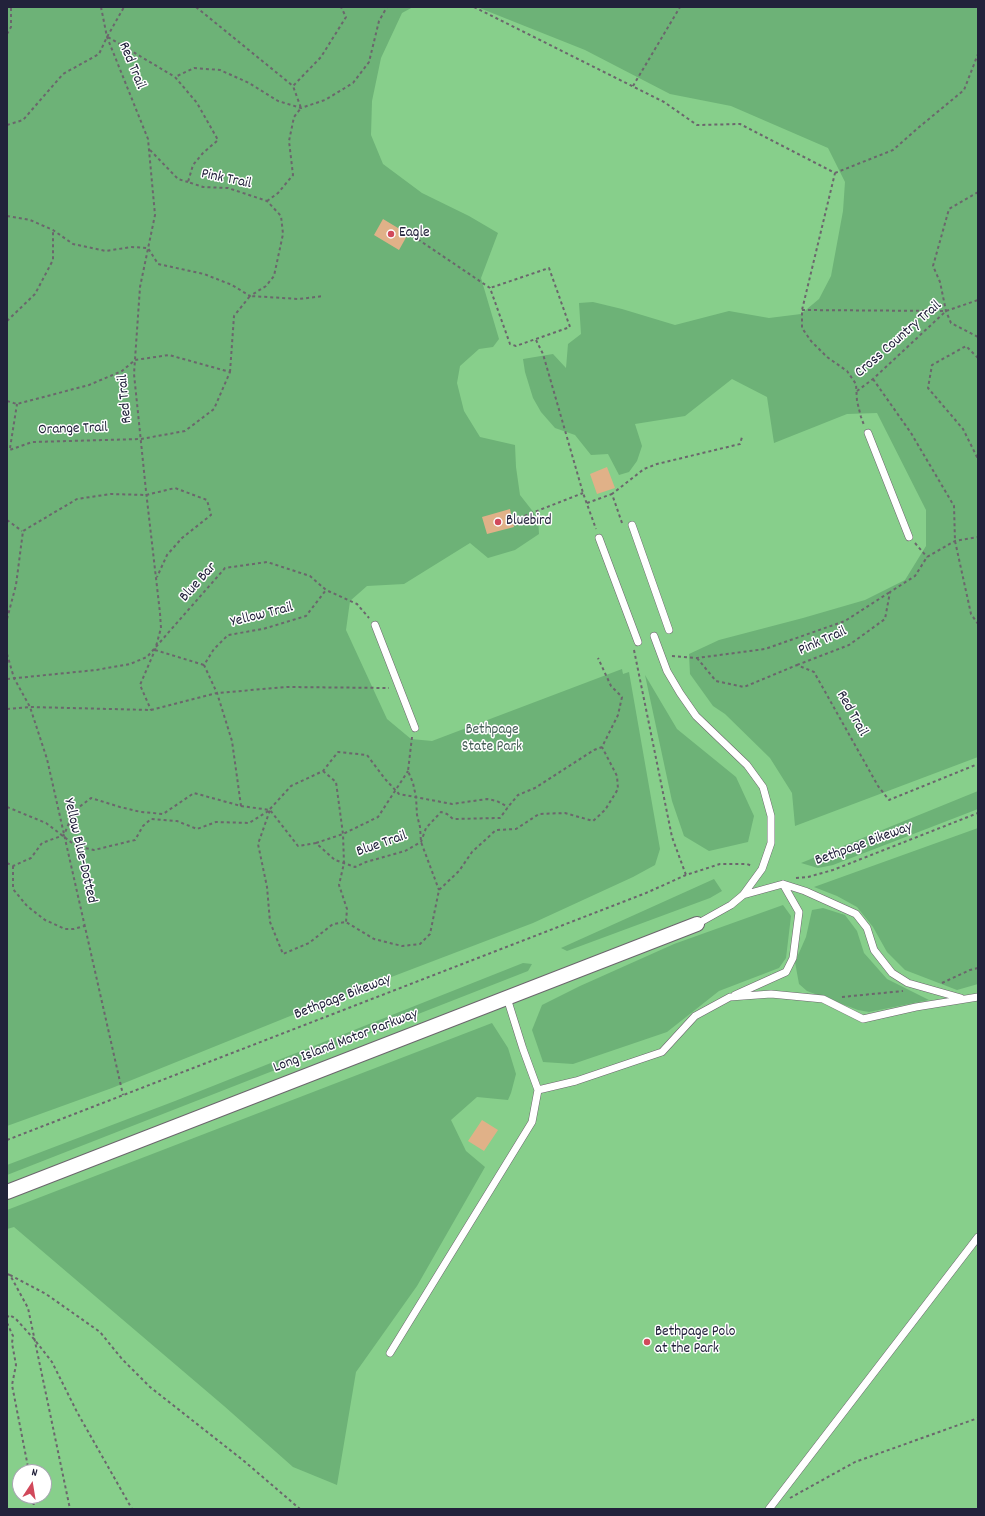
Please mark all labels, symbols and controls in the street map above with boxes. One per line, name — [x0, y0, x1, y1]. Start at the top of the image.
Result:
street label: Red Trail — [113, 40, 149, 92]
street label: Pink Trail — [199, 166, 253, 194]
place label: Eagle — [399, 225, 430, 243]
marker: Eagle — [386, 229, 396, 239]
street label: Cross Country Trail — [852, 298, 946, 382]
street label: Red Trail — [115, 374, 137, 424]
street label: Orange Trail — [38, 420, 108, 440]
place label: Bluebird — [506, 513, 552, 531]
marker: Bluebird — [493, 517, 503, 527]
street label: Blue Bar — [177, 560, 221, 606]
street label: Yellow Trail — [229, 600, 295, 632]
street label: Pink Trail — [796, 623, 850, 661]
street label: Red Trail — [831, 688, 871, 740]
park label: Bethpage State Park — [462, 722, 522, 757]
street label: Yellow Blue-Dotted — [58, 797, 100, 905]
street label: Bethpage Bikeway — [813, 819, 915, 871]
street label: Blue Trail — [354, 828, 410, 862]
street label: Bethpage Bikeway — [292, 971, 394, 1025]
street label: Long Island Motor Parkway — [271, 1006, 421, 1078]
place label: Bethpage Polo at the Park — [655, 1324, 735, 1359]
marker: Bethpage Polo at the Park — [642, 1337, 652, 1347]
north arrow — [12, 1464, 52, 1504]
text: N — [30, 1465, 39, 1482]

